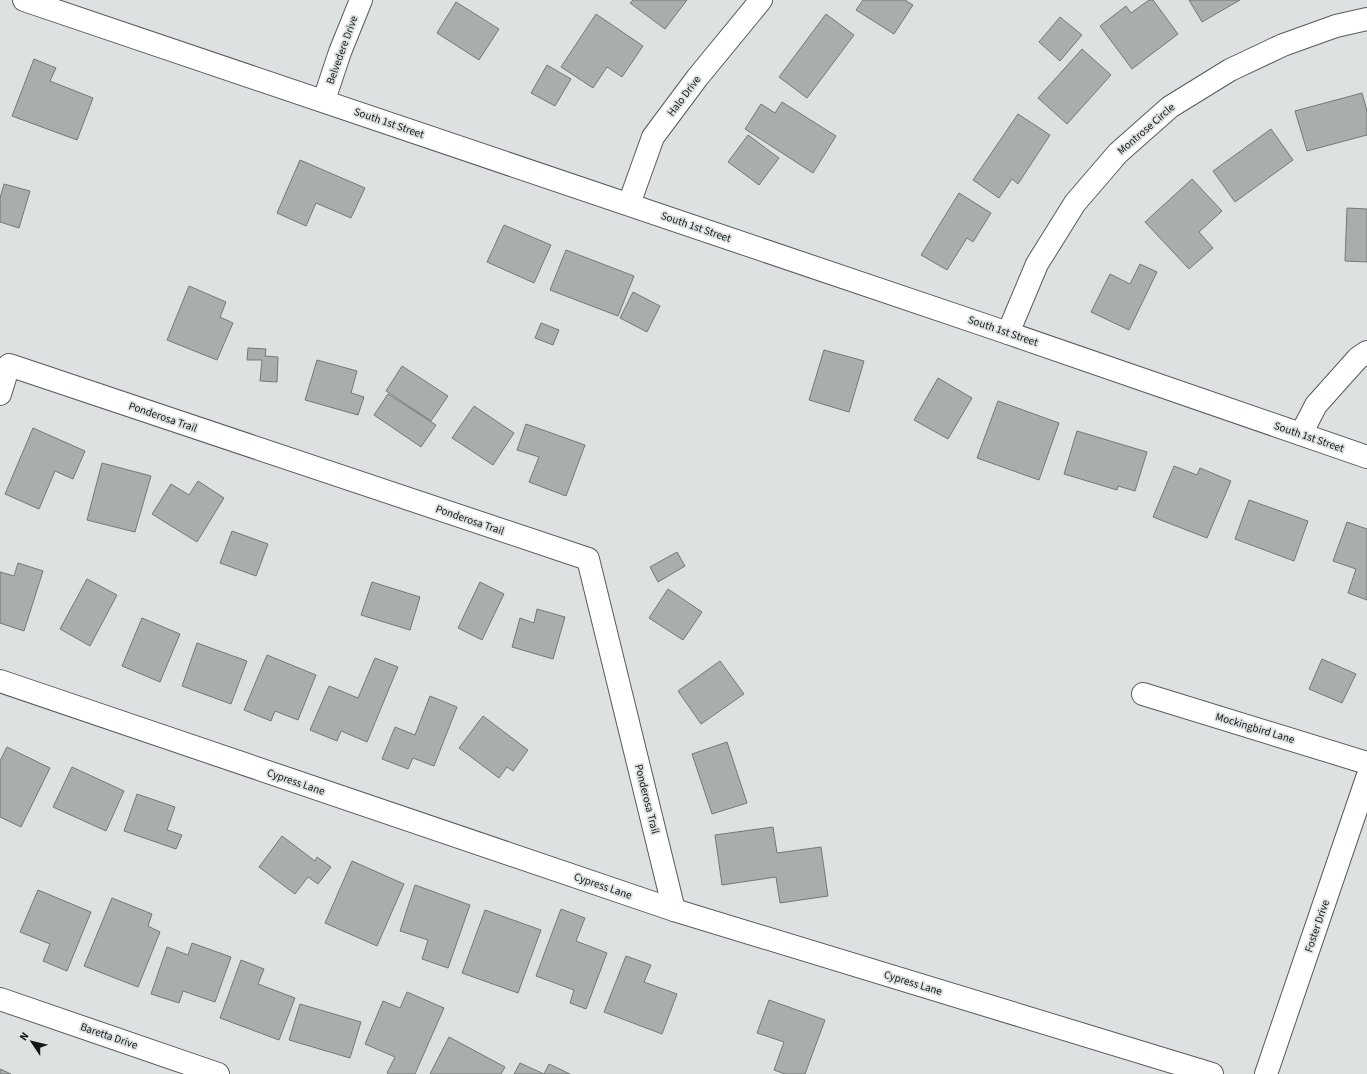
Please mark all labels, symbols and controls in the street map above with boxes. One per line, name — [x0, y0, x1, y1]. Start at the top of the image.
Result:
street label: Belvedere Drive — [323, 13, 362, 86]
street label: Halo Drive — [664, 72, 705, 119]
street label: Montrose Circle — [1114, 100, 1178, 158]
street label: South 1st Street — [352, 104, 426, 142]
street label: South 1st Street — [659, 208, 733, 246]
street label: South 1st Street — [966, 312, 1040, 350]
street label: Ponderosa Trail — [127, 398, 199, 436]
street label: South 1st Street — [1272, 418, 1346, 456]
street label: Ponderosa Trail — [434, 501, 506, 539]
street label: Mockingbird Lane — [1214, 709, 1297, 747]
street label: Ponderosa Trail — [631, 762, 663, 836]
street label: Cypress Lane — [265, 765, 327, 799]
street label: Cypress Lane — [572, 869, 634, 903]
street label: Foster Drive — [1301, 897, 1333, 954]
street label: Cypress Lane — [882, 967, 945, 999]
street label: Baretta Drive — [78, 1019, 140, 1053]
north arrow — [12, 1022, 52, 1062]
text: N — [16, 1029, 32, 1044]

